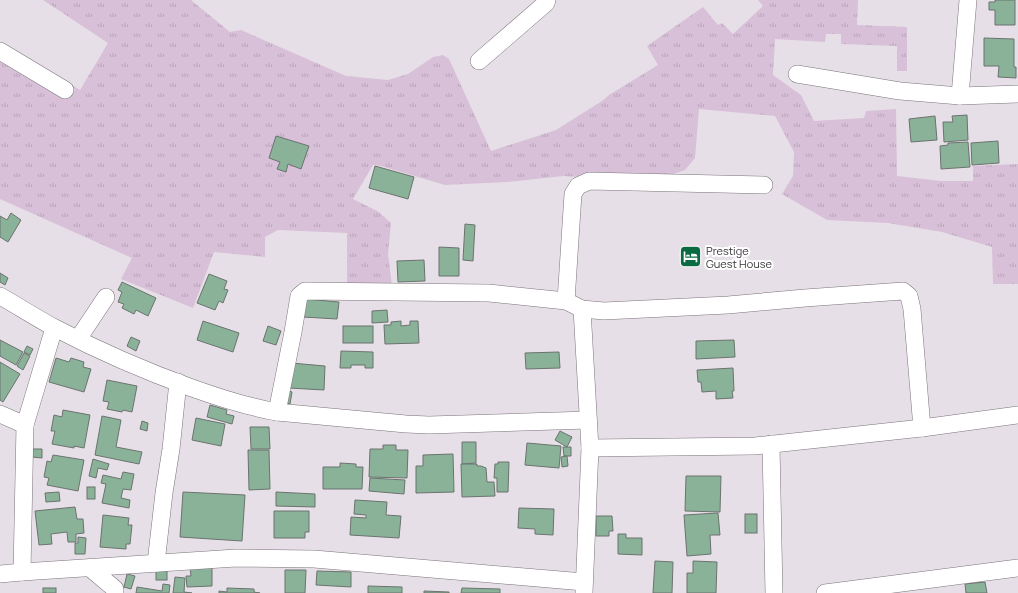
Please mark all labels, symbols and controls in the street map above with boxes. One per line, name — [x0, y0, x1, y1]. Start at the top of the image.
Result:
place label: Prestige Guest House — [706, 243, 772, 271]
hotel icon: Prestige Guest House — [677, 244, 703, 270]

